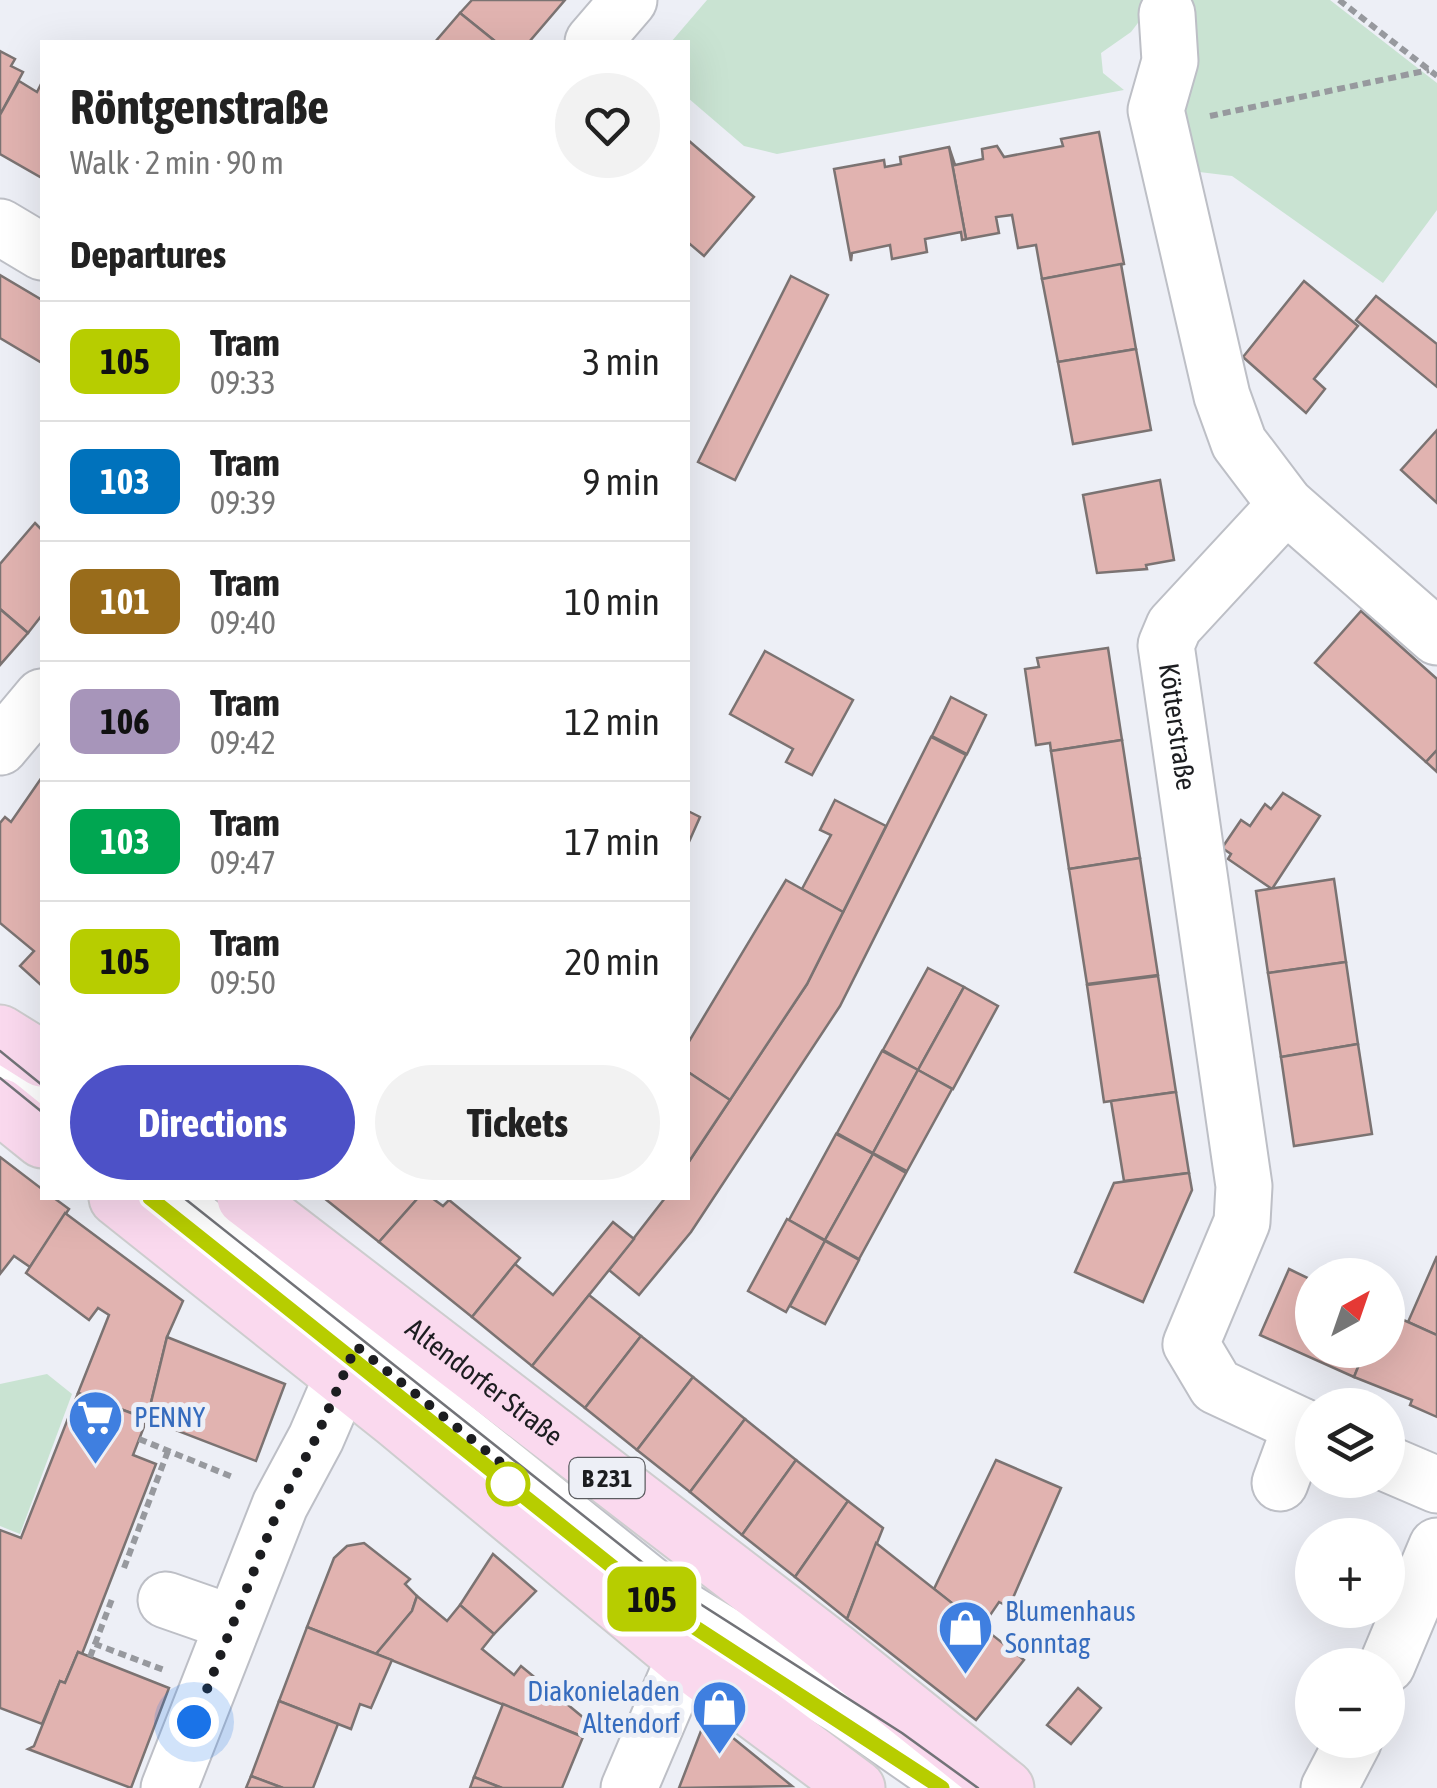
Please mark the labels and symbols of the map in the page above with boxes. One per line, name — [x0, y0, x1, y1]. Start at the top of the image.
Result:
street label: Kötterstraße — [1153, 661, 1203, 792]
north arrow — [1295, 1258, 1405, 1368]
street label: Altendorfer Straße — [400, 1312, 569, 1452]
supermarket icon: PENNY — [65, 1387, 125, 1466]
place label: PENNY — [134, 1401, 206, 1433]
road number: B 231 — [570, 1458, 644, 1498]
unlabelled marker — [487, 1463, 529, 1505]
line badge: 105 — [594, 1566, 710, 1632]
place label: Blumenhaus Sonntag — [1005, 1595, 1136, 1659]
shop icon: Blumenhaus Sonntag — [936, 1597, 996, 1676]
place label: Diakonieladen Altendorf — [527, 1675, 680, 1739]
shop icon: Diakonieladen Altendorf — [689, 1677, 749, 1756]
your location — [169, 1697, 219, 1747]

